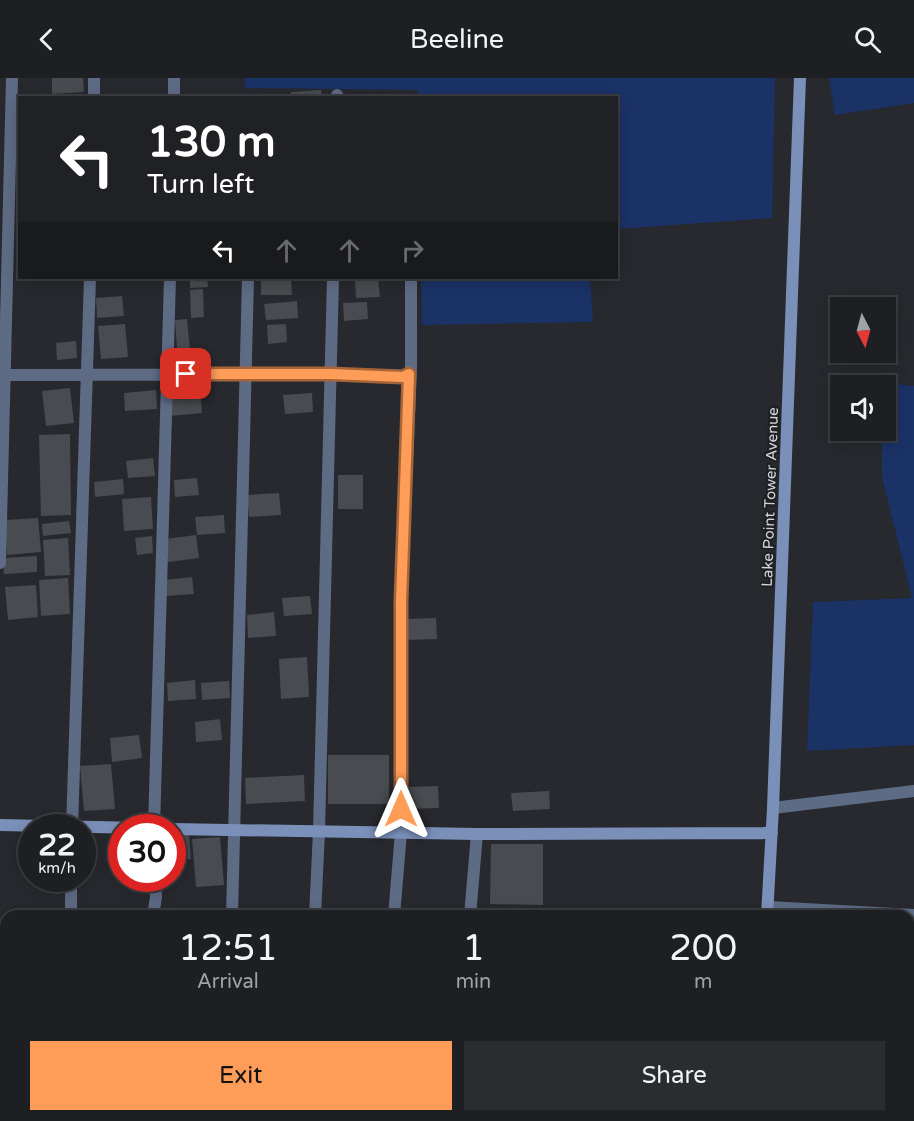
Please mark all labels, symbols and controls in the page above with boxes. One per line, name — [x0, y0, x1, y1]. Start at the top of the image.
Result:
icon: back — [30, 23, 63, 56]
text: Beeline — [410, 23, 504, 56]
icon: search — [851, 23, 884, 56]
text: 130 m — [147, 117, 276, 168]
icon: left — [48, 120, 126, 198]
text: Turn left — [147, 168, 254, 201]
icon: left — [207, 234, 240, 267]
icon: ahead — [270, 234, 303, 267]
icon: ahead — [333, 234, 366, 267]
icon: right — [396, 234, 429, 267]
north arrow — [830, 297, 896, 363]
map controls — [830, 297, 896, 441]
pin — [160, 348, 211, 399]
icon: arrive — [169, 357, 202, 390]
button: sound — [830, 375, 896, 441]
street label: Lake Point Tower Avenue — [758, 407, 782, 587]
position arrow — [369, 777, 433, 841]
speed limit sign: 30 — [108, 814, 186, 892]
text: 22 — [38, 827, 76, 864]
text: km/h — [38, 859, 76, 877]
text: 12:51 — [178, 927, 278, 970]
text: 1 — [462, 927, 485, 970]
text: 200 — [669, 927, 737, 970]
text: Arrival — [197, 970, 259, 994]
text: min — [456, 970, 491, 994]
text: m — [694, 970, 712, 994]
button: Exit — [30, 1041, 452, 1110]
button: Share — [464, 1041, 885, 1110]

